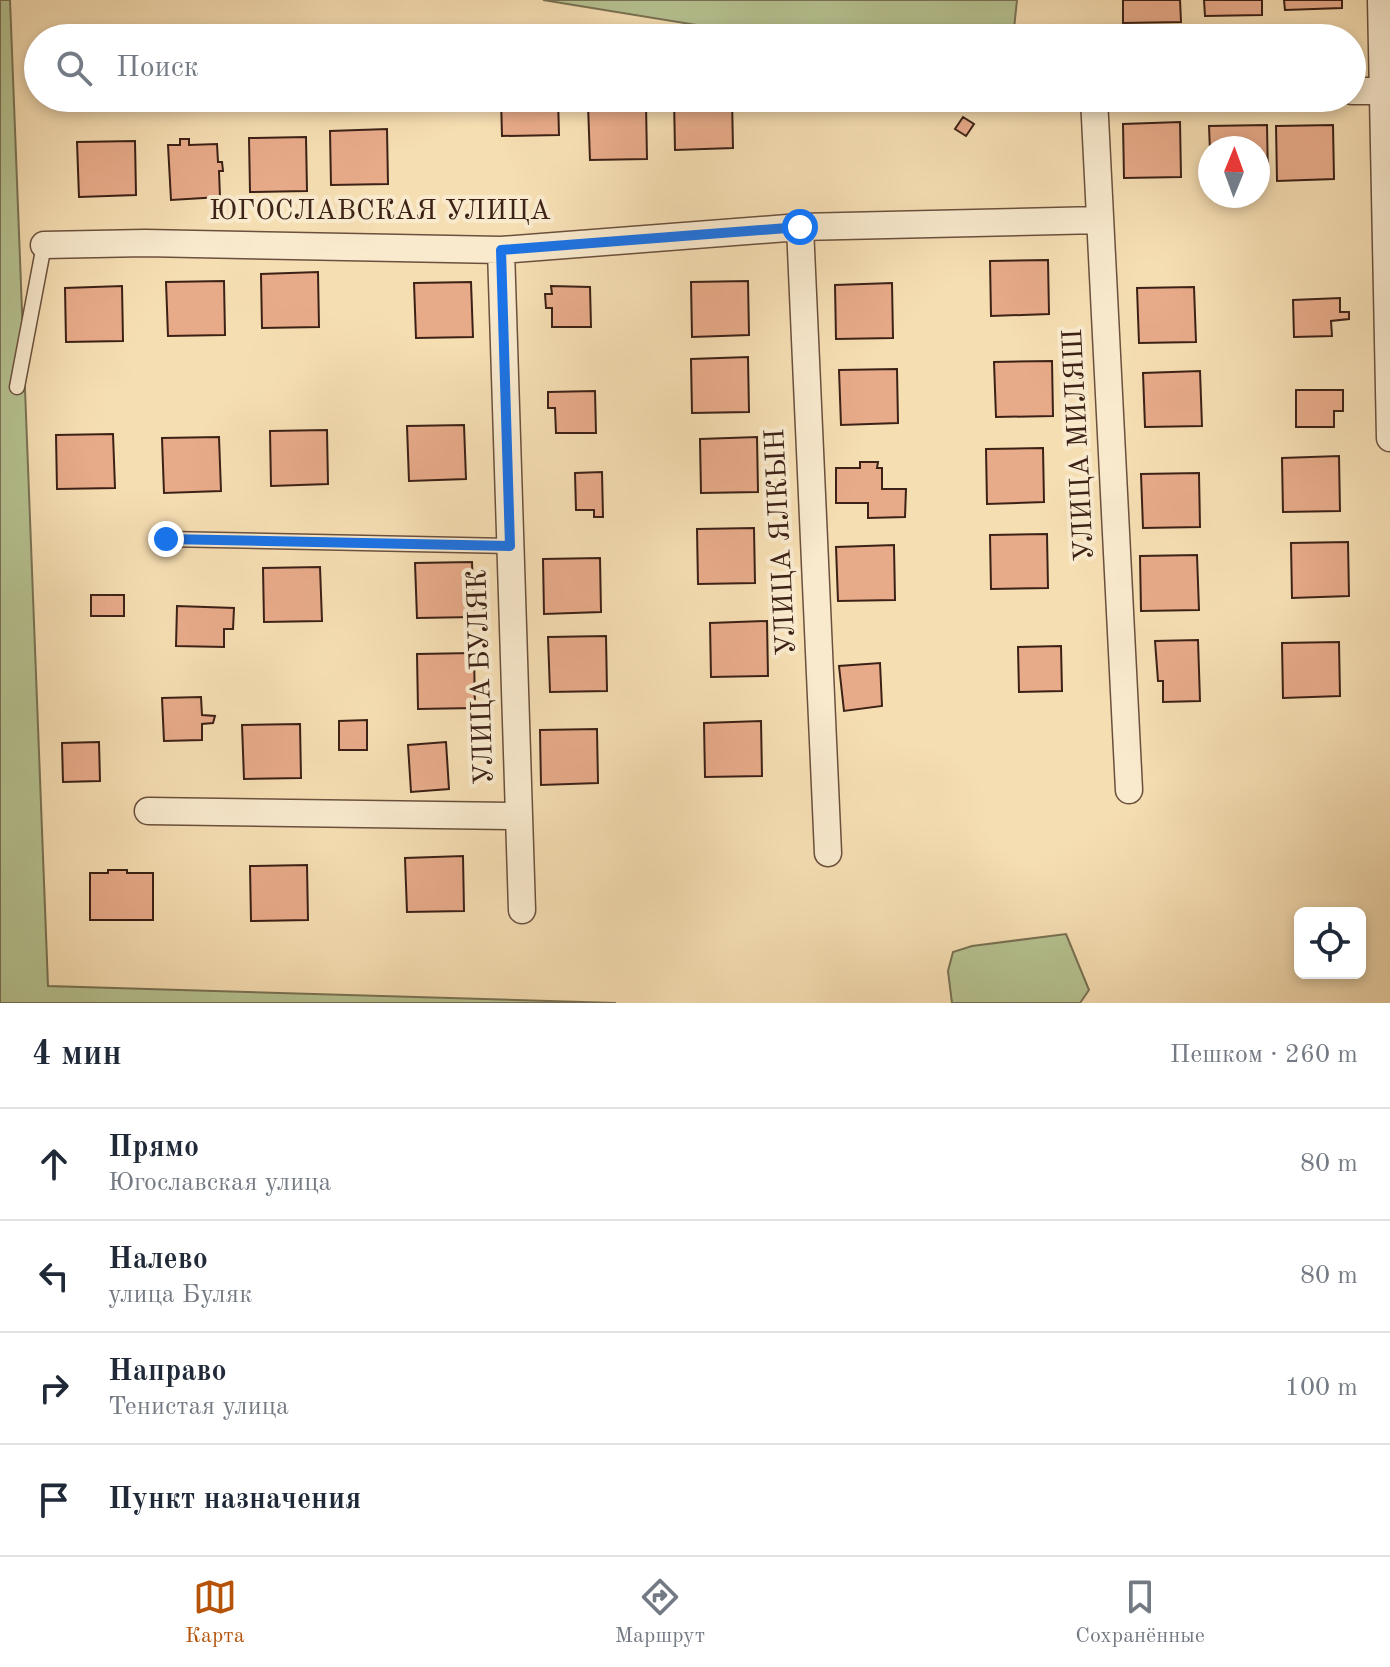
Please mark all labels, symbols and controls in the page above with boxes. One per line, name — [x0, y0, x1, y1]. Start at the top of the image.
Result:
search box — [24, 24, 1366, 112]
icon: search — [52, 46, 96, 90]
text: Поиск — [116, 53, 199, 83]
north arrow — [1198, 136, 1270, 208]
street label: ЮГОСЛАВСКАЯ УЛИЦА — [209, 198, 551, 226]
route start — [782, 209, 818, 245]
street label: УЛИЦА МИЛЯШ — [1060, 328, 1100, 562]
street label: УЛИЦА ЯЛКЫН — [762, 428, 802, 656]
route end — [148, 521, 184, 557]
street label: УЛИЦА БУЛЯК — [464, 569, 500, 785]
map controls — [1294, 907, 1366, 979]
button: locate — [1294, 907, 1366, 979]
text: 4 мин — [32, 1038, 122, 1072]
text: Пешком · 260 m — [1170, 1042, 1358, 1068]
text: Прямо — [108, 1133, 199, 1163]
icon: ahead — [32, 1142, 76, 1186]
text: 80 m — [1300, 1151, 1358, 1177]
text: Югославская улица — [108, 1170, 331, 1196]
text: Налево — [108, 1245, 208, 1275]
icon: left — [32, 1254, 76, 1298]
text: 80 m — [1300, 1263, 1358, 1289]
text: улица Буляк — [108, 1282, 252, 1308]
text: Направо — [108, 1357, 227, 1387]
icon: right — [32, 1366, 76, 1410]
text: 100 m — [1285, 1375, 1358, 1401]
text: Тенистая улица — [108, 1394, 289, 1420]
icon: arrive — [32, 1478, 76, 1522]
text: Пункт назначения — [108, 1485, 361, 1515]
tab: Карта — [185, 1575, 245, 1650]
tab: Маршрут — [615, 1575, 705, 1650]
tab: Сохранённые — [1075, 1575, 1205, 1650]

